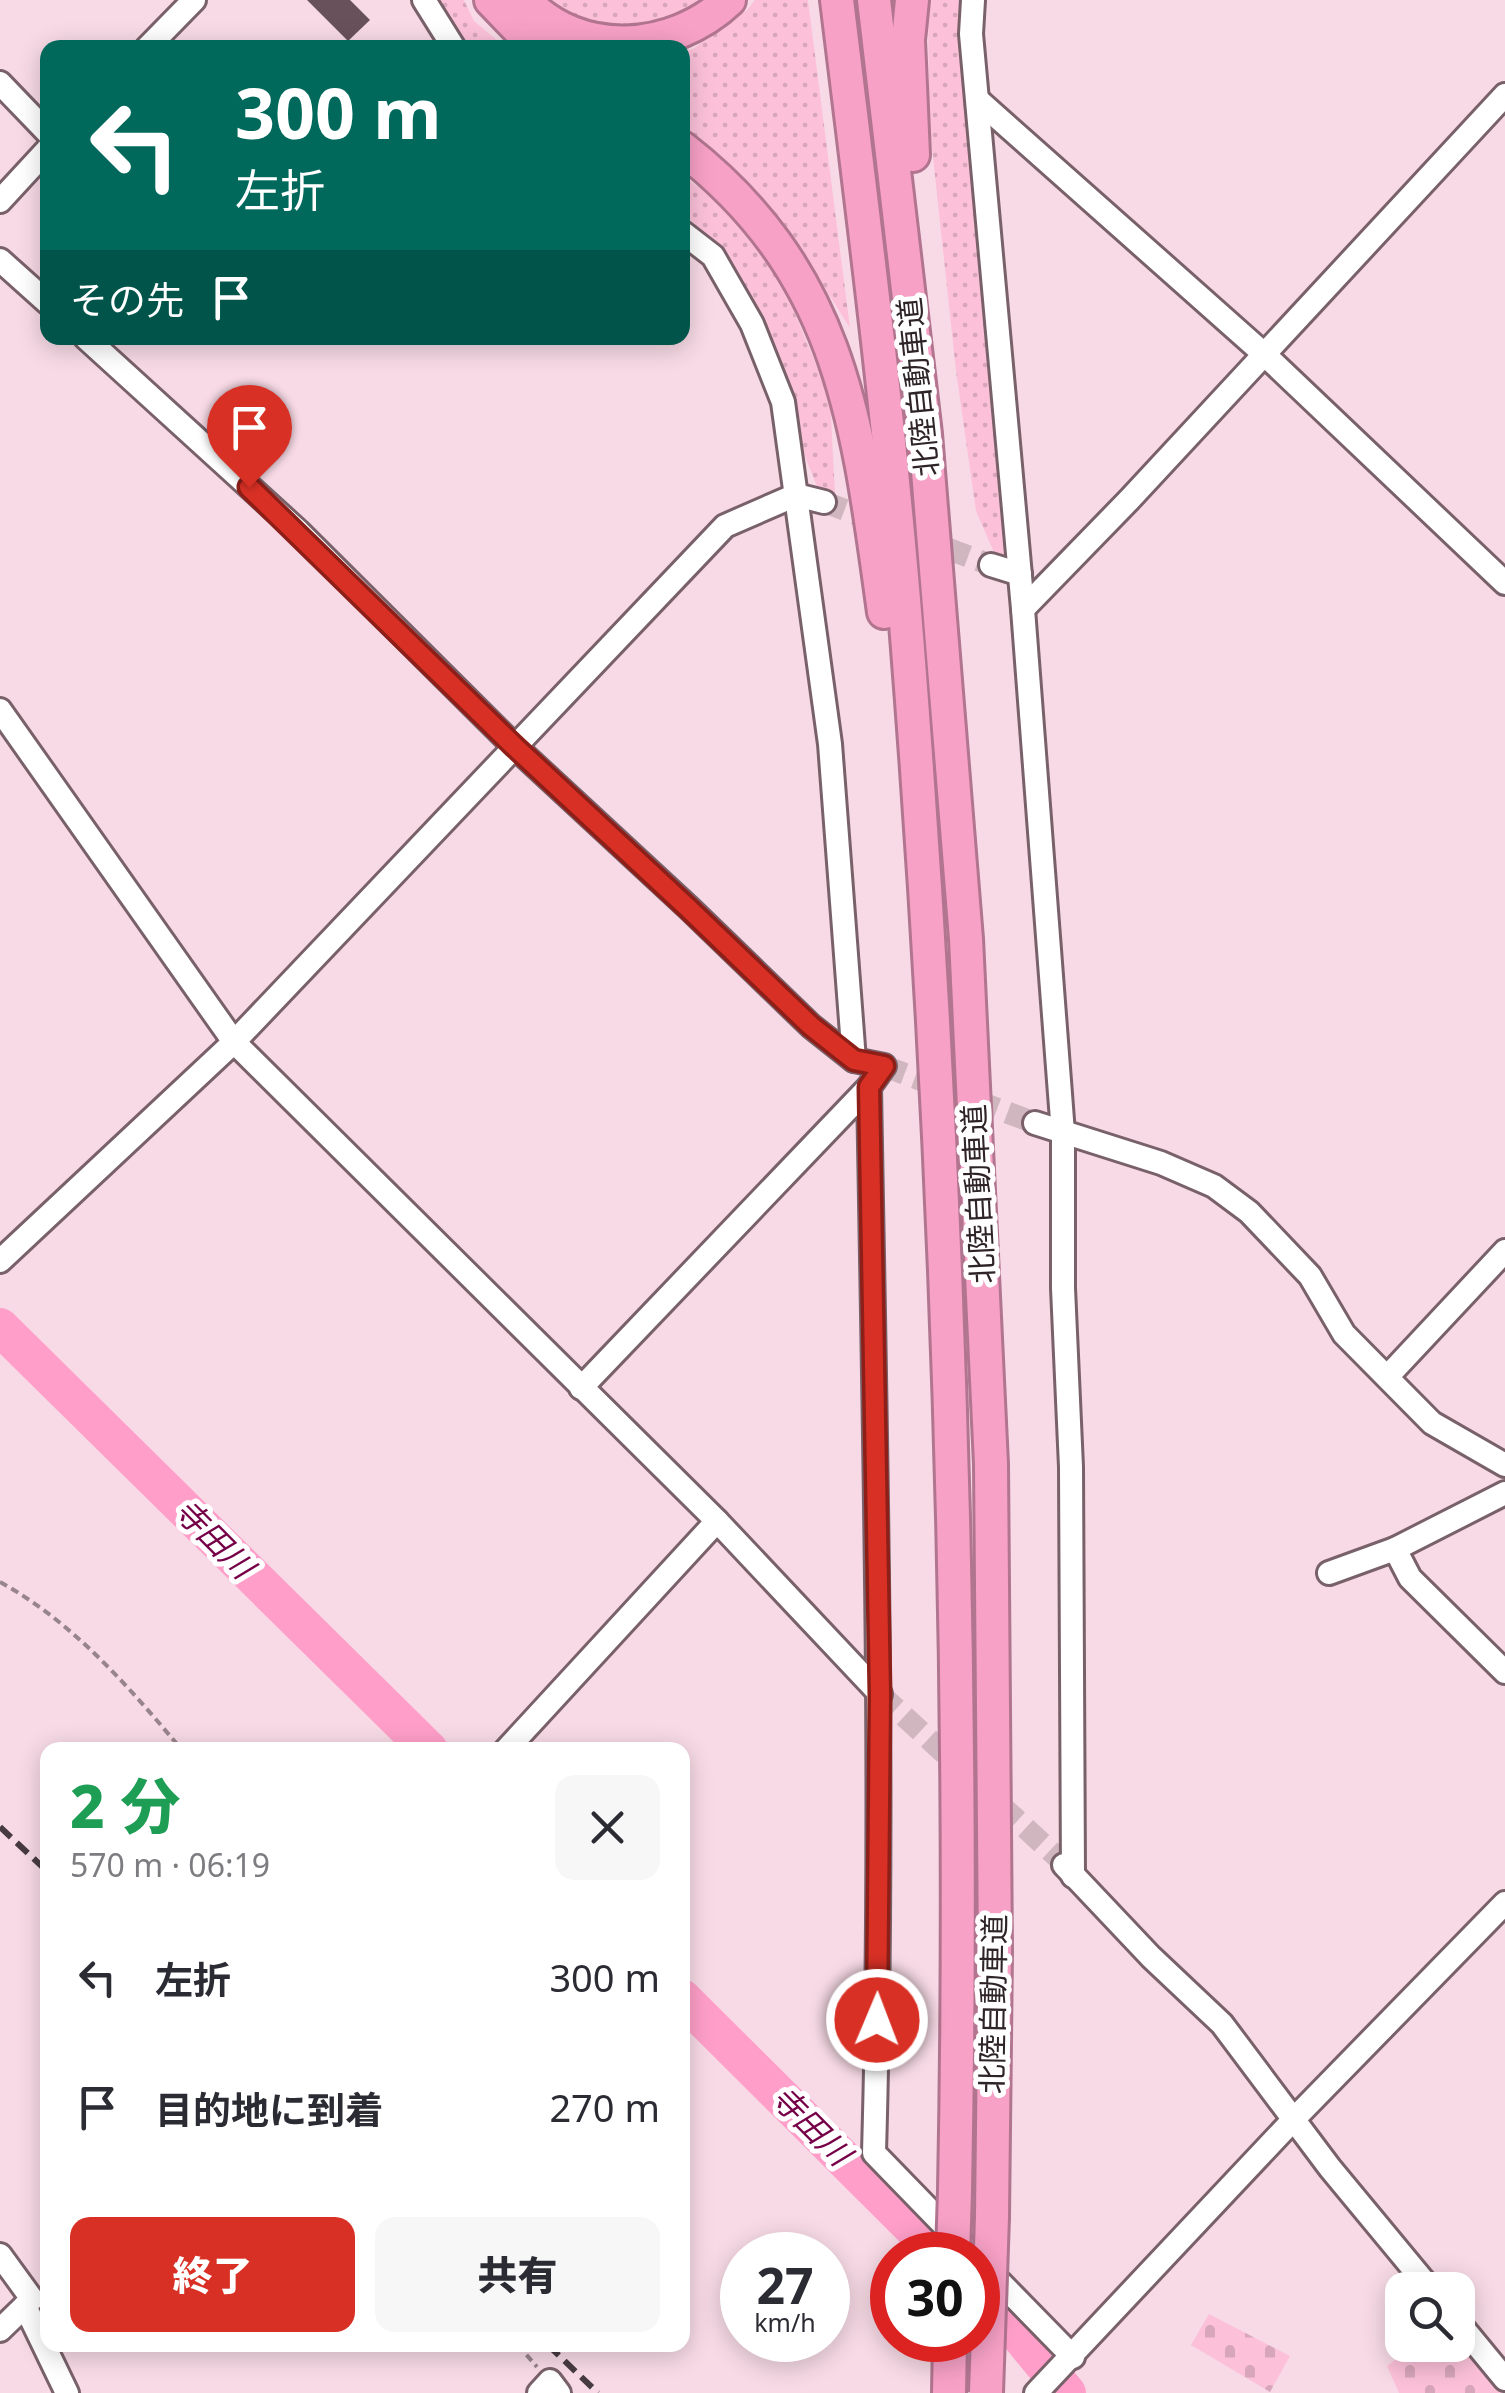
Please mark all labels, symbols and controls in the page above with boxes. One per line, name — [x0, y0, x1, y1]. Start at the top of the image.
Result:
text: 300 m — [235, 64, 442, 160]
icon: left — [70, 80, 200, 210]
text: 左折 — [235, 159, 325, 220]
icon: arrive — [204, 270, 259, 325]
text: その先 — [70, 273, 184, 325]
street label: 北陸自動車道 — [888, 296, 947, 479]
pin — [207, 385, 292, 488]
icon: arrive — [222, 400, 277, 455]
street label: 北陸自動車道 — [952, 1103, 1003, 1285]
water label: 寺田川 — [166, 1489, 266, 1589]
text: 2 分 — [70, 1764, 180, 1846]
button: close — [555, 1775, 660, 1880]
text: 570 m · 06:19 — [70, 1843, 270, 1886]
street label: 北陸自動車道 — [970, 1914, 1015, 2094]
icon: left — [70, 1950, 125, 2005]
text: 300 m — [549, 1951, 660, 2003]
text: 左折 — [155, 1953, 231, 2005]
position arrow — [825, 1968, 929, 2072]
water label: 寺田川 — [763, 2076, 863, 2176]
icon: arrive — [70, 2080, 125, 2135]
text: 270 m — [549, 2081, 660, 2133]
text: 目的地に到着 — [155, 2083, 383, 2135]
button: 終了 — [70, 2217, 355, 2332]
button: 共有 — [375, 2217, 660, 2332]
speed limit sign: 30 — [870, 2232, 1000, 2362]
text: 27 — [756, 2251, 814, 2319]
map controls — [1385, 2272, 1475, 2362]
button: search — [1385, 2272, 1475, 2362]
text: km/h — [754, 2305, 816, 2339]

